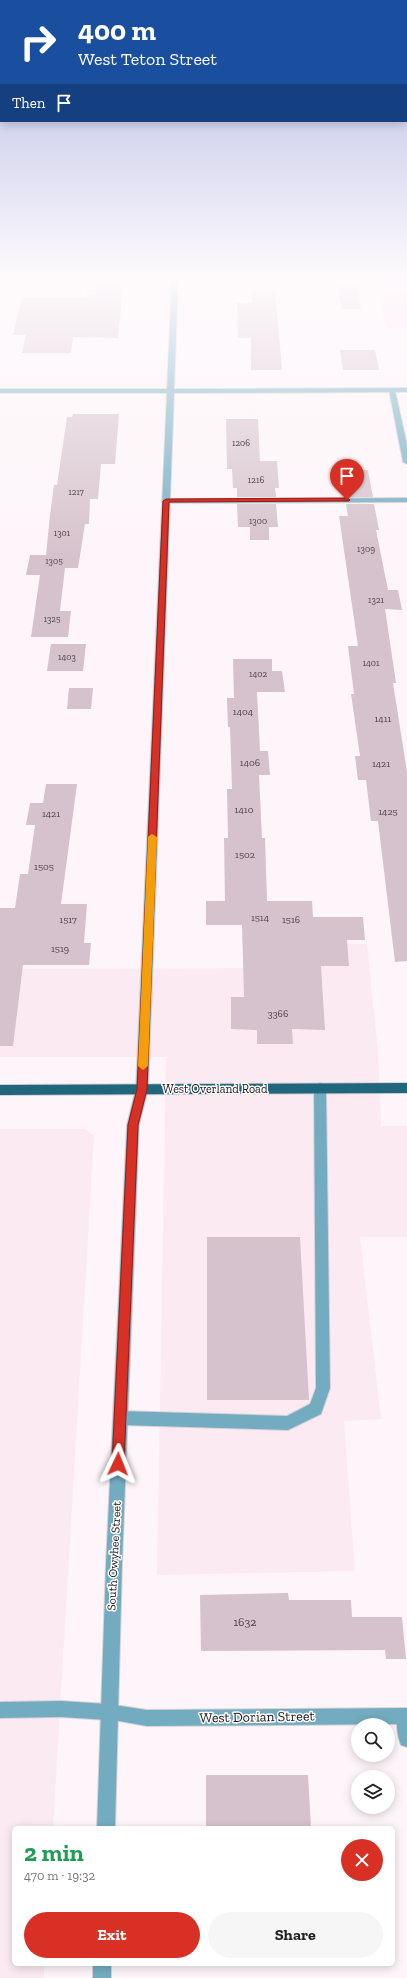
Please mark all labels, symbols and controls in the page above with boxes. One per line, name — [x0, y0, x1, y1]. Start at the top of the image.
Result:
text: 400 m — [78, 14, 156, 47]
icon: right — [12, 16, 64, 68]
text: West Teton Street — [78, 48, 217, 70]
icon: arrive — [53, 92, 75, 114]
text: Then — [12, 94, 45, 112]
house number: 1206 — [232, 438, 250, 448]
pin — [330, 459, 364, 500]
icon: arrive — [336, 465, 358, 487]
house number: 1216 — [248, 475, 264, 485]
house number: 1217 — [68, 487, 85, 497]
house number: 1300 — [249, 516, 267, 526]
house number: 1301 — [54, 528, 71, 538]
house number: 1309 — [357, 544, 375, 554]
house number: 1305 — [45, 556, 63, 566]
house number: 1321 — [368, 595, 385, 605]
house number: 1325 — [43, 614, 61, 624]
house number: 1403 — [58, 652, 76, 662]
house number: 1401 — [363, 658, 380, 668]
house number: 1402 — [249, 669, 267, 679]
house number: 1404 — [233, 706, 254, 718]
house number: 1411 — [375, 713, 392, 725]
house number: 1406 — [240, 757, 260, 769]
house number: 1421 — [372, 758, 390, 770]
house number: 1410 — [235, 804, 254, 816]
house number: 1425 — [378, 806, 398, 818]
house number: 1421 — [42, 808, 60, 820]
house number: 1502 — [235, 849, 255, 861]
house number: 1505 — [34, 861, 54, 873]
house number: 1514 — [251, 912, 270, 924]
house number: 1517 — [59, 914, 77, 926]
house number: 1516 — [282, 914, 300, 926]
house number: 1519 — [51, 943, 69, 955]
house number: 3366 — [268, 1008, 288, 1020]
street label: West Overland Road — [163, 1082, 268, 1096]
position arrow — [97, 1443, 139, 1485]
street label: South Owyhee Street — [104, 1501, 124, 1611]
house number: 1632 — [233, 1615, 257, 1629]
street label: West Dorian Street — [199, 1707, 316, 1727]
map controls — [351, 1718, 395, 1814]
button: search — [351, 1718, 395, 1762]
button: layers — [351, 1770, 395, 1814]
text: 2 min — [24, 1838, 84, 1867]
button: close — [341, 1839, 383, 1881]
text: 470 m · 19:32 — [24, 1868, 95, 1883]
button: Exit — [24, 1912, 200, 1958]
button: Share — [208, 1912, 383, 1958]

